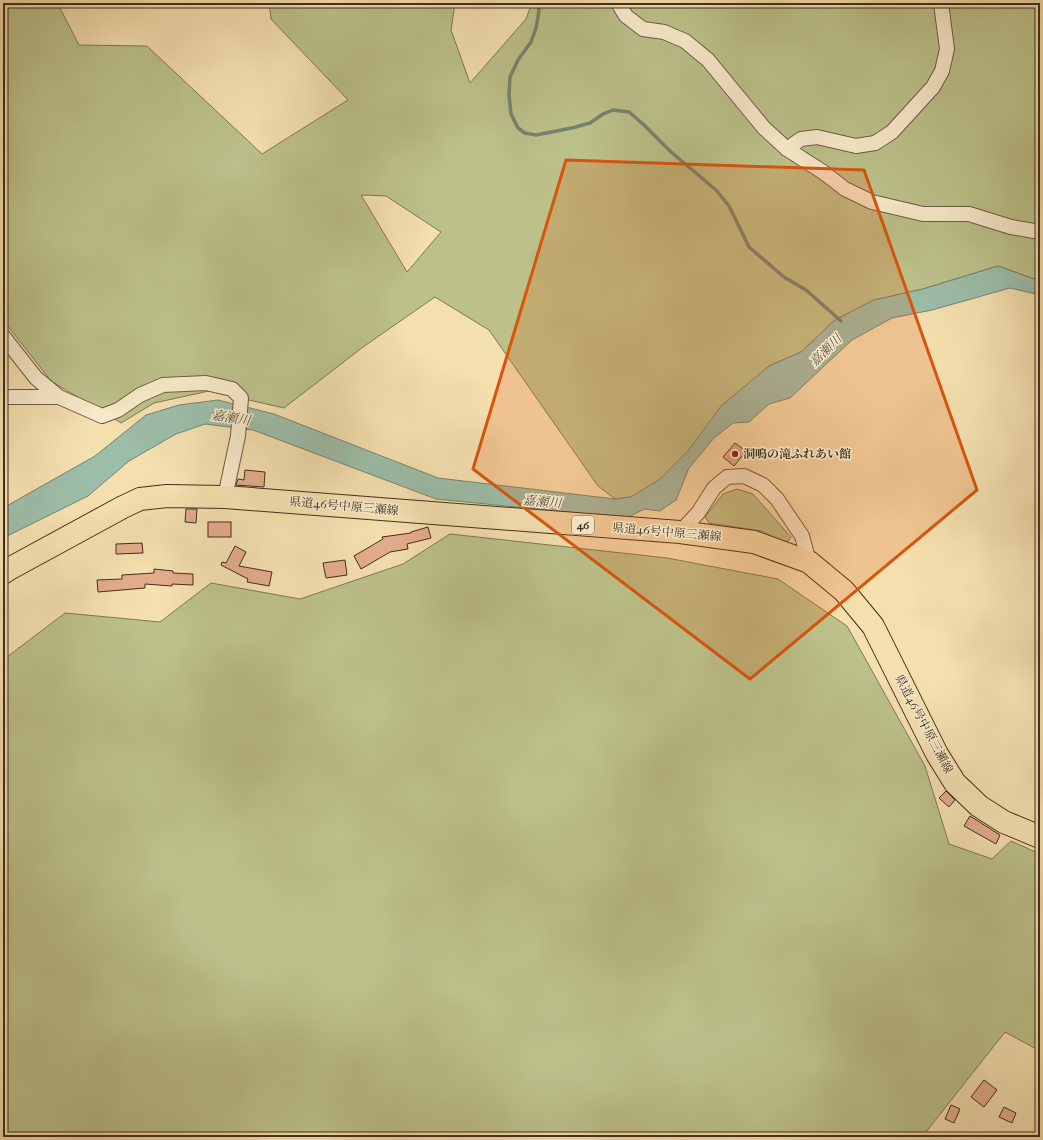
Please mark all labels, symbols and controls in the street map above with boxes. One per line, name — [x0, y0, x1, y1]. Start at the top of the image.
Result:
water label: 嘉瀬川 — [806, 330, 846, 369]
water label: 嘉瀬川 — [210, 407, 253, 428]
place label: 洞鳴の滝ふれあい館 — [743, 447, 851, 461]
marker: 洞鳴の滝ふれあい館 — [730, 449, 740, 459]
water label: 嘉瀬川 — [522, 492, 564, 511]
street label: 県道46号中原三瀬線 — [289, 494, 399, 518]
road number: 46 — [572, 516, 594, 534]
street label: 県道46号中原三瀬線 — [612, 520, 722, 544]
street label: 県道46号中原三瀬線 — [892, 672, 956, 776]

